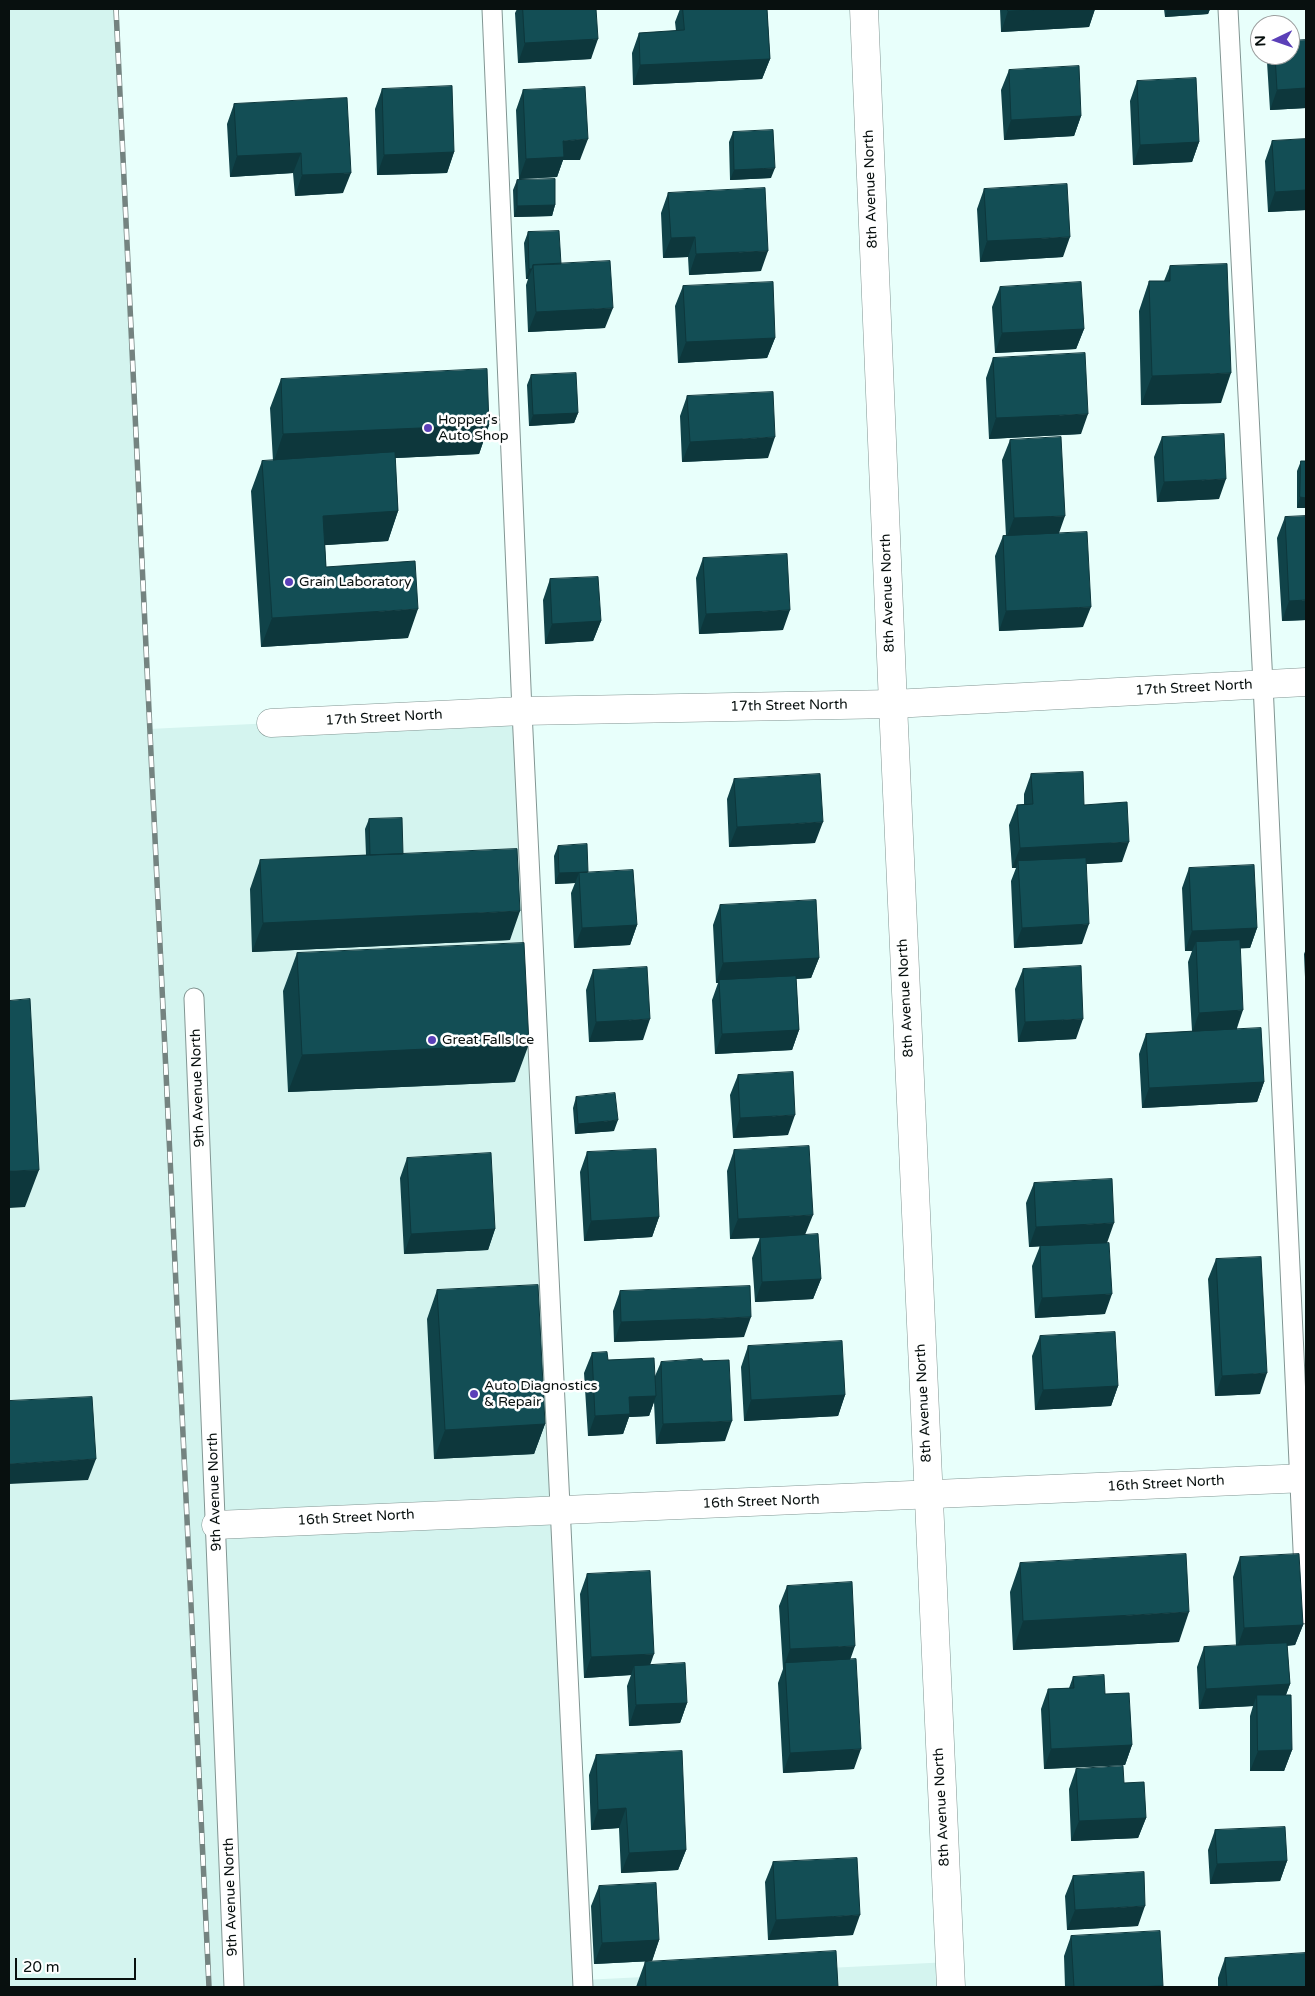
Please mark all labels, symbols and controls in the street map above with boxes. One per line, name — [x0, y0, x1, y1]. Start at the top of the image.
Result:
north arrow — [1250, 15, 1300, 65]
text: N — [1252, 35, 1269, 47]
street label: 8th Avenue North — [861, 129, 881, 249]
place label: Hopper's Auto Shop — [438, 412, 509, 444]
marker: Hopper's Auto Shop — [422, 422, 434, 434]
street label: 8th Avenue North — [878, 533, 898, 653]
place label: Grain Laboratory — [299, 574, 411, 590]
marker: Grain Laboratory — [283, 576, 295, 588]
street label: 17th Street North — [1135, 677, 1253, 699]
street label: 17th Street North — [730, 697, 848, 715]
street label: 17th Street North — [325, 707, 443, 729]
street label: 8th Avenue North — [895, 938, 917, 1058]
street label: 9th Avenue North — [188, 1028, 208, 1148]
place label: Great Falls Ice — [442, 1032, 534, 1048]
marker: Great Falls Ice — [426, 1034, 438, 1046]
street label: 8th Avenue North — [913, 1343, 935, 1463]
place label: Auto Diagnostics & Repair — [484, 1378, 597, 1410]
marker: Auto Diagnostics & Repair — [468, 1388, 480, 1400]
street label: 9th Avenue North — [205, 1432, 225, 1552]
street label: 16th Street North — [1107, 1473, 1225, 1495]
street label: 16th Street North — [702, 1492, 820, 1512]
street label: 16th Street North — [297, 1507, 415, 1529]
street label: 8th Avenue North — [931, 1747, 953, 1867]
street label: 9th Avenue North — [221, 1837, 241, 1957]
scale bar — [18, 1948, 139, 1980]
text: 20 m — [23, 1958, 60, 1976]

